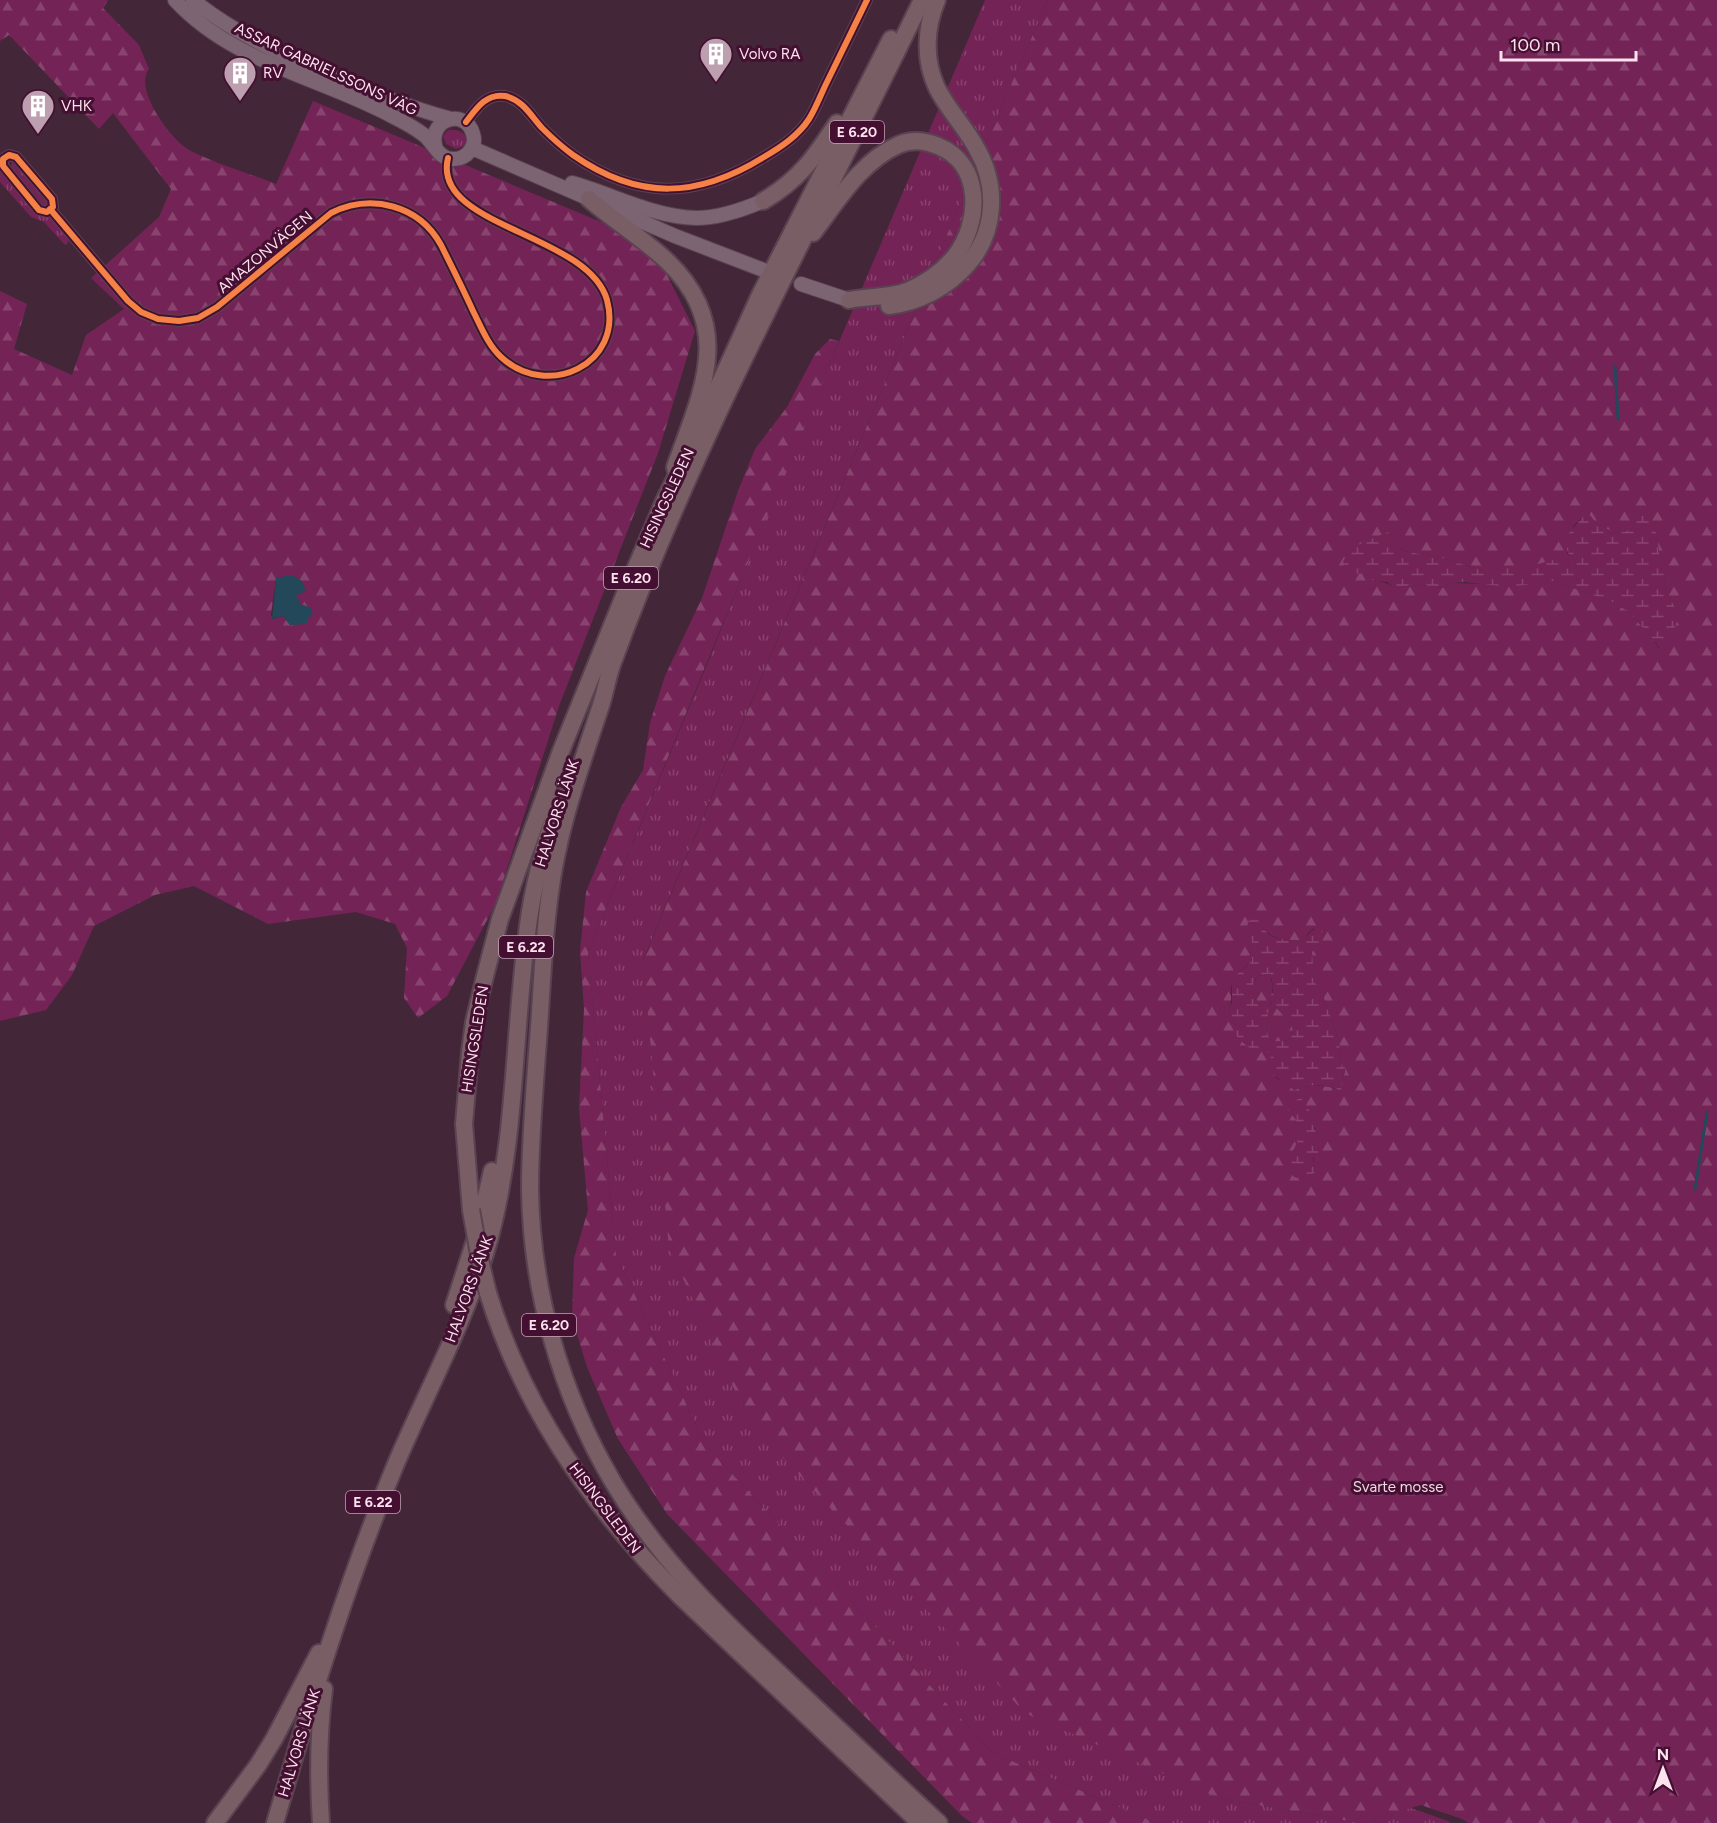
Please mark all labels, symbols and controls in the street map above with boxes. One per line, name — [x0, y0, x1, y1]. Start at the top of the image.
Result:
street label: ASSAR GABRIELSSONS VÄG — [232, 19, 420, 119]
scale bar — [1501, 24, 1636, 62]
text: 100 m — [1510, 34, 1560, 56]
building icon: Volvo RA — [698, 36, 734, 83]
place label: Volvo RA — [739, 45, 800, 63]
building icon: RV — [222, 55, 258, 102]
place label: RV — [263, 64, 283, 82]
building icon: VHK — [20, 88, 56, 135]
place label: VHK — [61, 97, 93, 115]
road number: E 6.20 — [830, 121, 884, 143]
street label: AMAZONVÄGEN — [214, 207, 316, 297]
street label: HISINGSLEDEN — [636, 445, 698, 551]
road number: E 6.20 — [604, 567, 658, 589]
street label: HALVORS LÄNK — [531, 756, 583, 869]
road number: E 6.22 — [499, 936, 553, 958]
street label: HISINGSLEDEN — [458, 984, 492, 1094]
street label: HALVORS LÄNK — [441, 1232, 497, 1345]
road number: E 6.20 — [522, 1314, 576, 1336]
street label: HISINGSLEDEN — [565, 1459, 645, 1557]
park label: Svarte mosse — [1353, 1478, 1443, 1496]
road number: E 6.22 — [346, 1491, 400, 1513]
street label: HALVORS LÄNK — [274, 1686, 324, 1799]
north arrow — [1633, 1739, 1693, 1799]
text: N — [1657, 1745, 1669, 1764]

